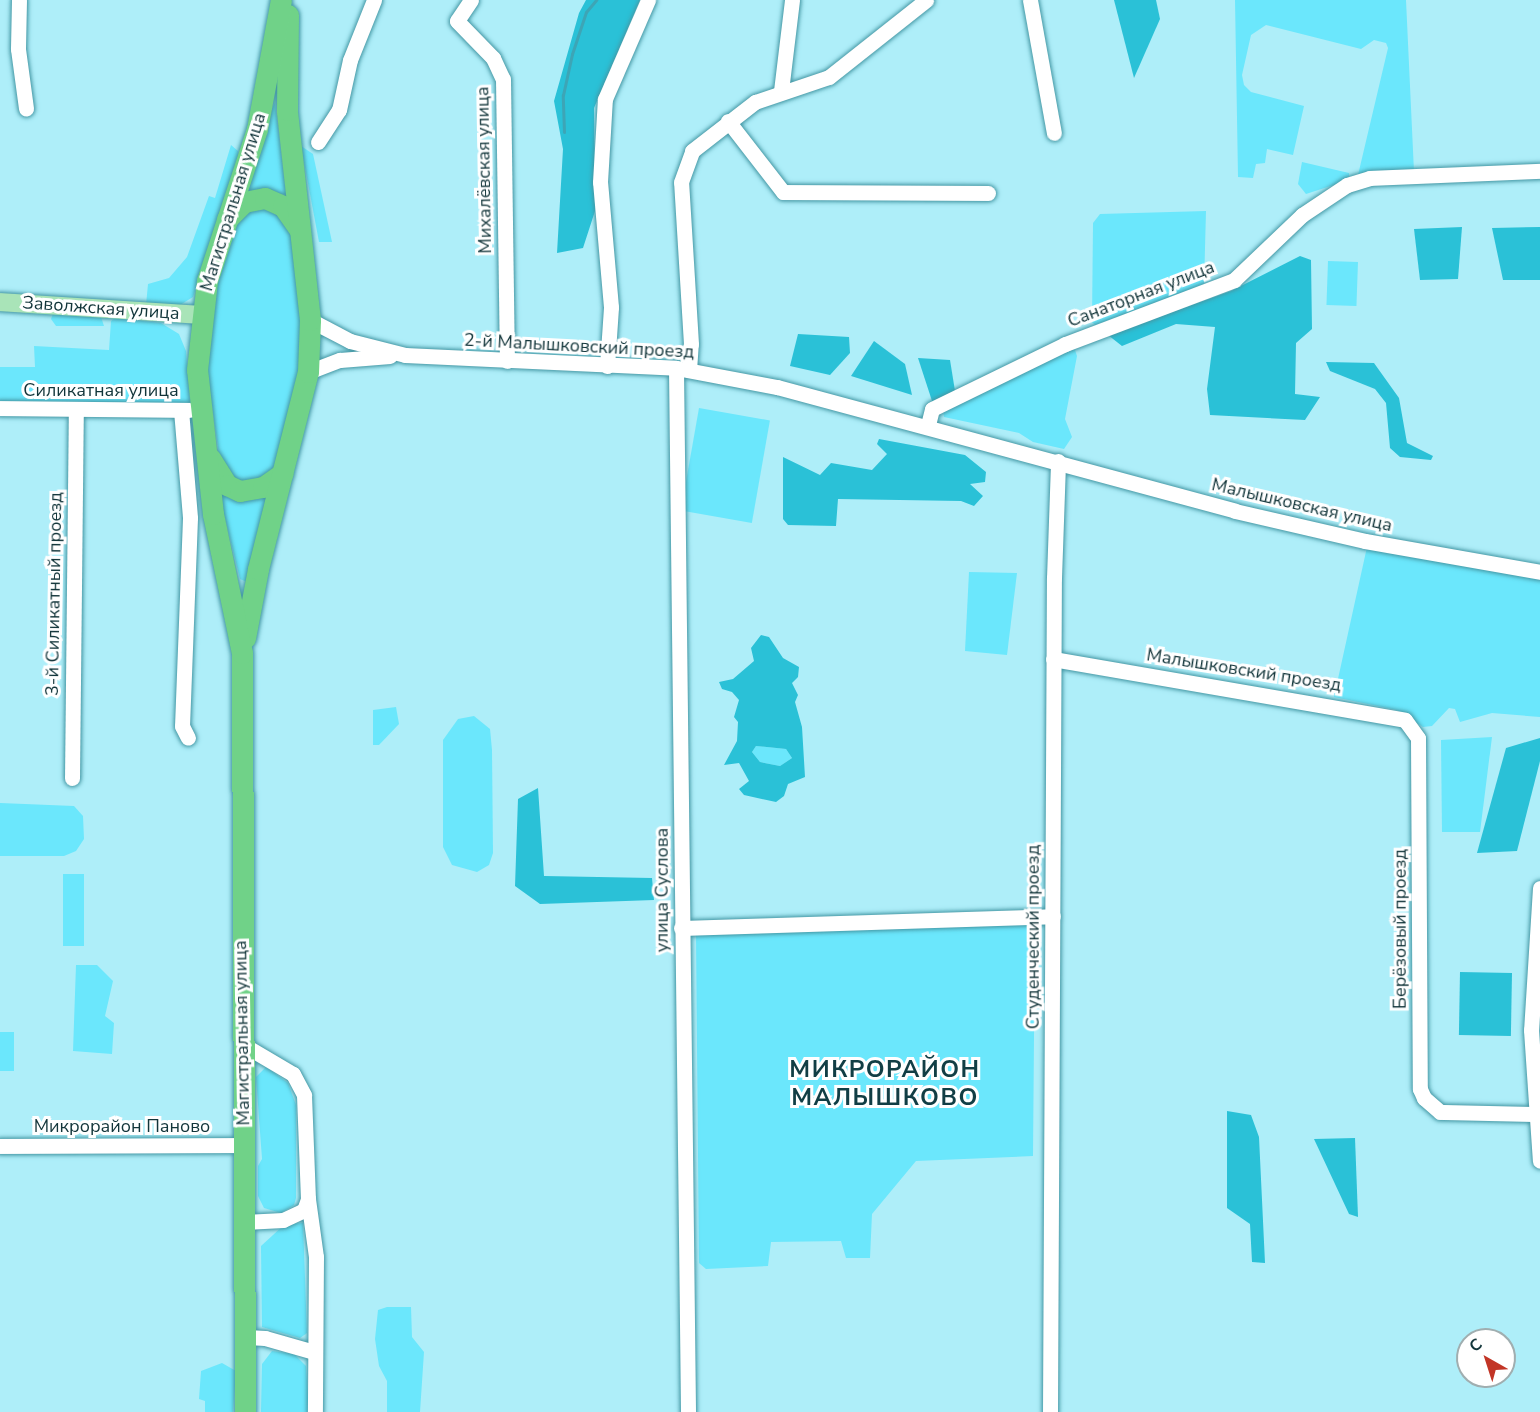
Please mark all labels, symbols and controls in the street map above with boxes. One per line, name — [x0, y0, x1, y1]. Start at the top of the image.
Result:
street label: Михалёвская улица — [472, 86, 496, 254]
street label: Магистральная улица — [196, 110, 270, 294]
street label: Санаторная улица — [1065, 256, 1217, 332]
street label: Заволжская улица — [22, 292, 180, 324]
street label: 2-й Малышковский проезд — [463, 329, 695, 363]
street label: Силикатная улица — [23, 379, 179, 401]
street label: Малышковская улица — [1210, 474, 1394, 536]
street label: 3-й Силикатный проезд — [41, 492, 67, 696]
street label: Малышковский проезд — [1145, 644, 1343, 696]
street label: улица Суслова — [651, 828, 673, 952]
street label: Студенческий проезд — [1022, 845, 1044, 1029]
street label: Берёзовый проезд — [1389, 849, 1411, 1009]
street label: Магистральная улица — [230, 940, 254, 1126]
district label: МИКРОРАЙОН МАЛЫШКОВО — [789, 1056, 981, 1112]
street label: Микрорайон Паново — [34, 1115, 210, 1137]
north arrow — [1456, 1328, 1516, 1388]
text: С — [1465, 1334, 1487, 1358]

